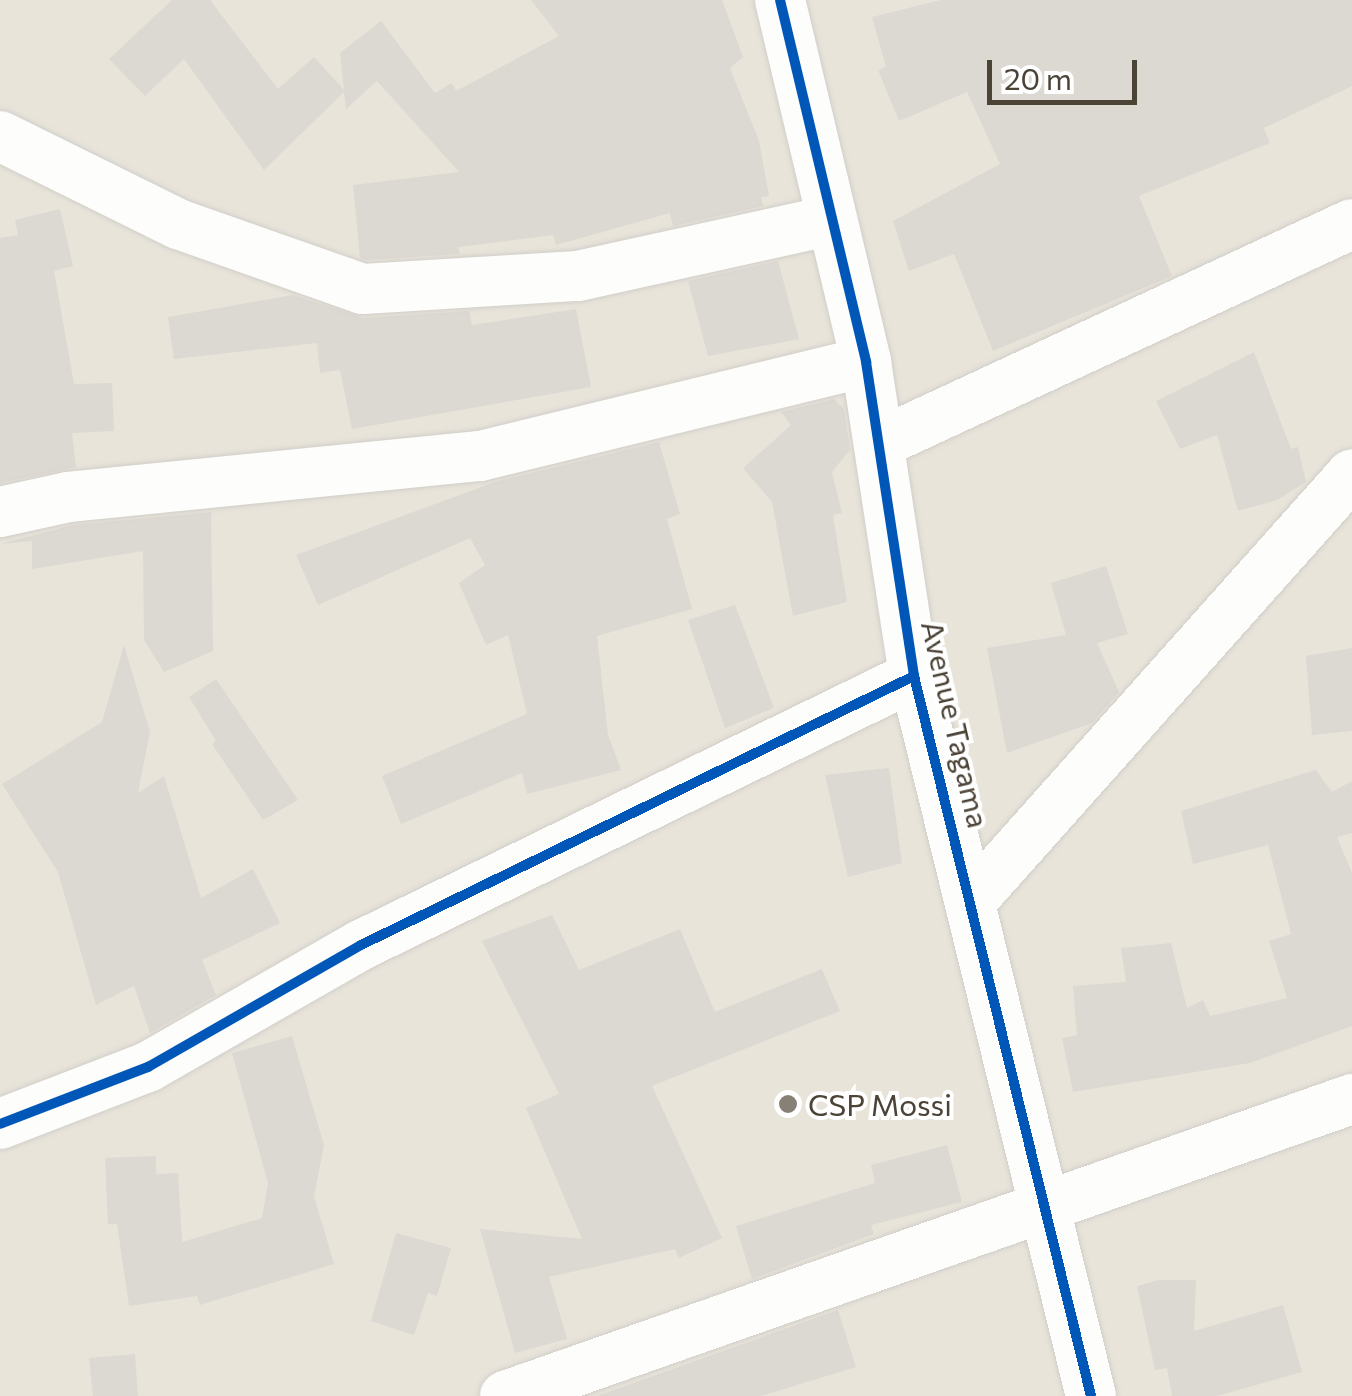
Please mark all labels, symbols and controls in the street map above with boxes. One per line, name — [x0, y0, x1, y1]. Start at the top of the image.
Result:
scale bar — [992, 40, 1142, 102]
text: 20 m — [1004, 59, 1072, 96]
street label: Avenue Tagama — [915, 617, 997, 831]
place label: CSP Mossi — [808, 1086, 952, 1122]
marker: CSP Mossi — [777, 1093, 799, 1115]

